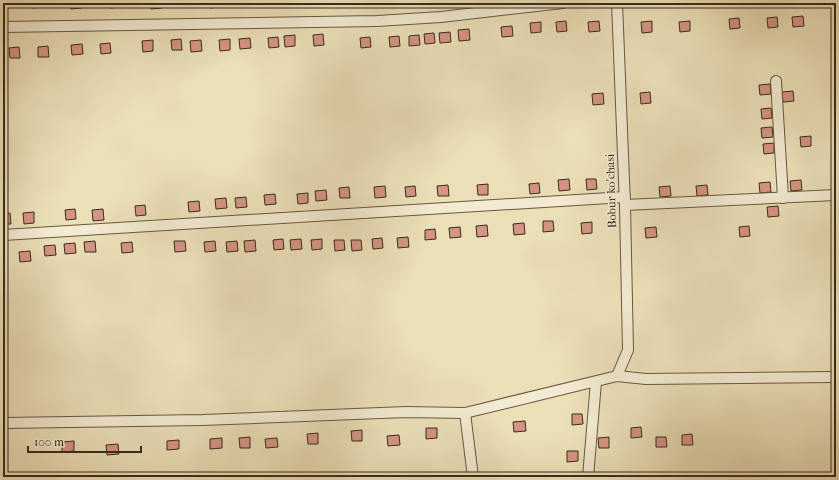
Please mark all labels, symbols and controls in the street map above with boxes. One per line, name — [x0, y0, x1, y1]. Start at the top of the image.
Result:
street label: Bobur ko'chasi — [603, 153, 619, 228]
scale bar — [28, 428, 141, 454]
text: 100 m — [34, 435, 64, 449]

